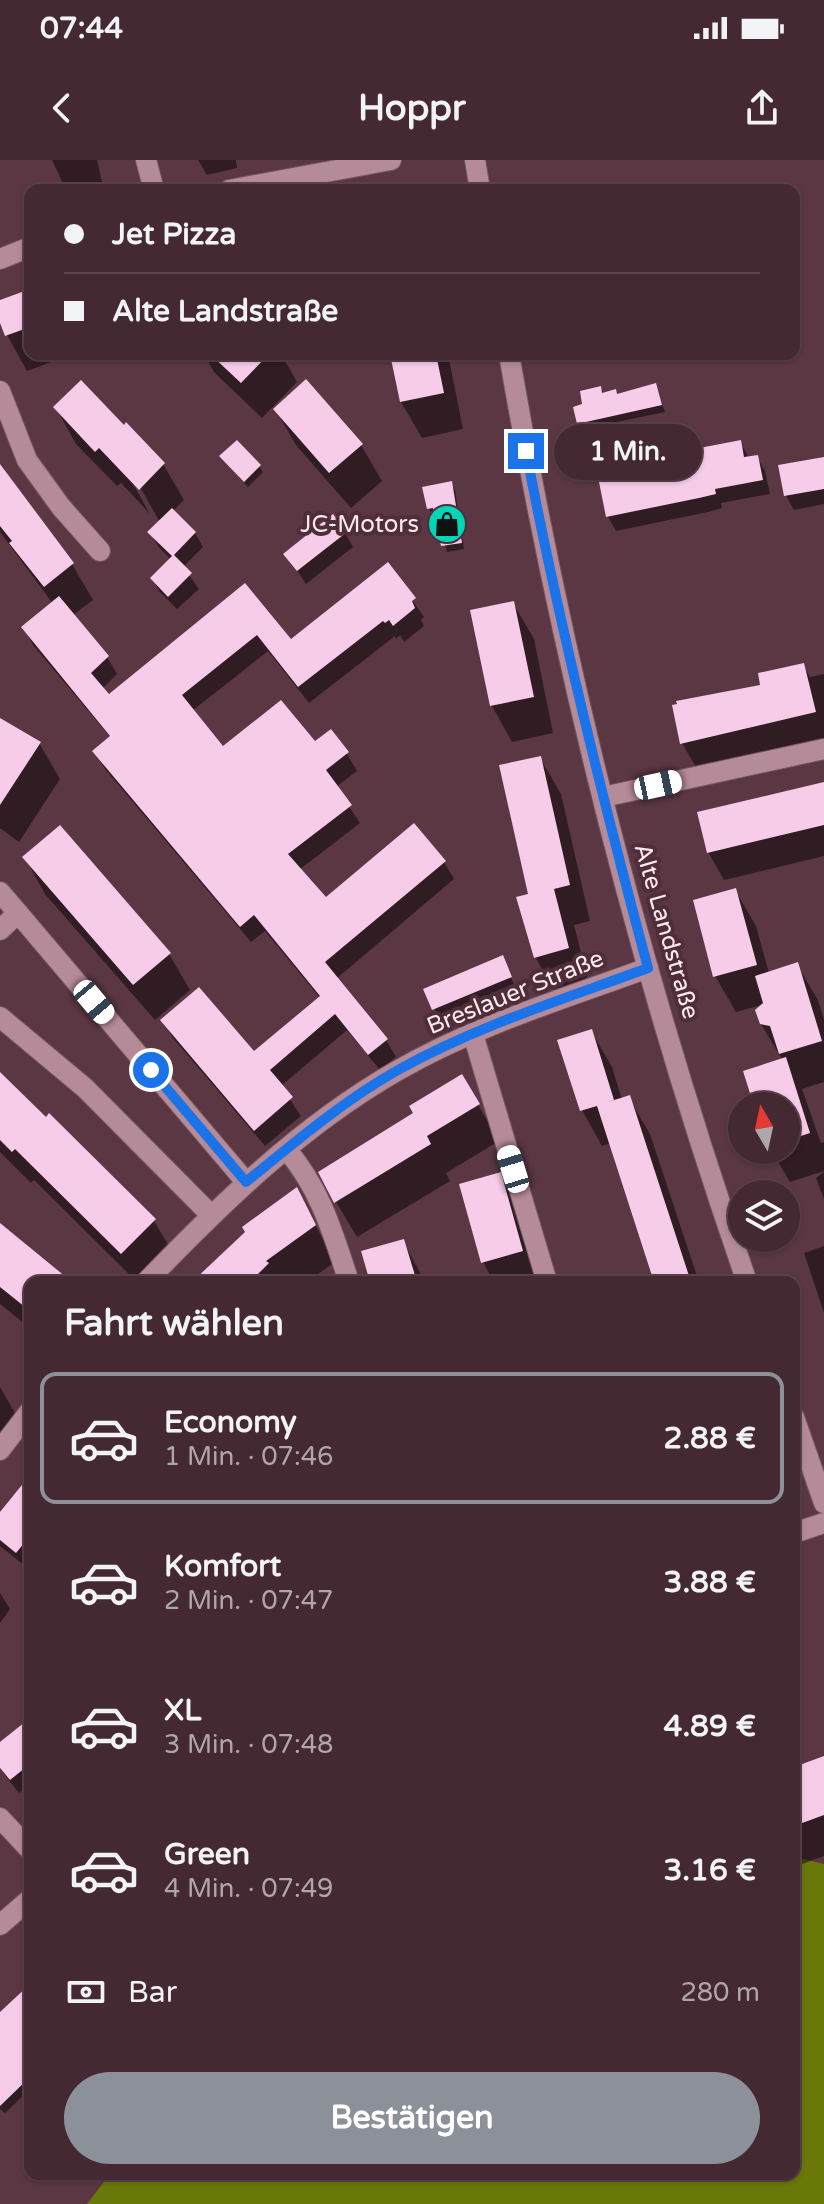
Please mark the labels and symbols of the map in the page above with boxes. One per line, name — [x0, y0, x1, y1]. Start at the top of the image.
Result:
callout: 1 Min. — [554, 423, 702, 479]
route end — [508, 433, 544, 469]
shop icon: JC-Motors — [426, 503, 468, 545]
place label: JC-Motors — [300, 510, 419, 539]
car — [632, 768, 684, 802]
street label: Alte Landstraße — [628, 840, 705, 1022]
street label: Breslauer Straße — [423, 944, 608, 1041]
car — [69, 976, 119, 1028]
route start — [133, 1052, 169, 1088]
north arrow — [728, 1092, 800, 1164]
car — [495, 1143, 531, 1195]

